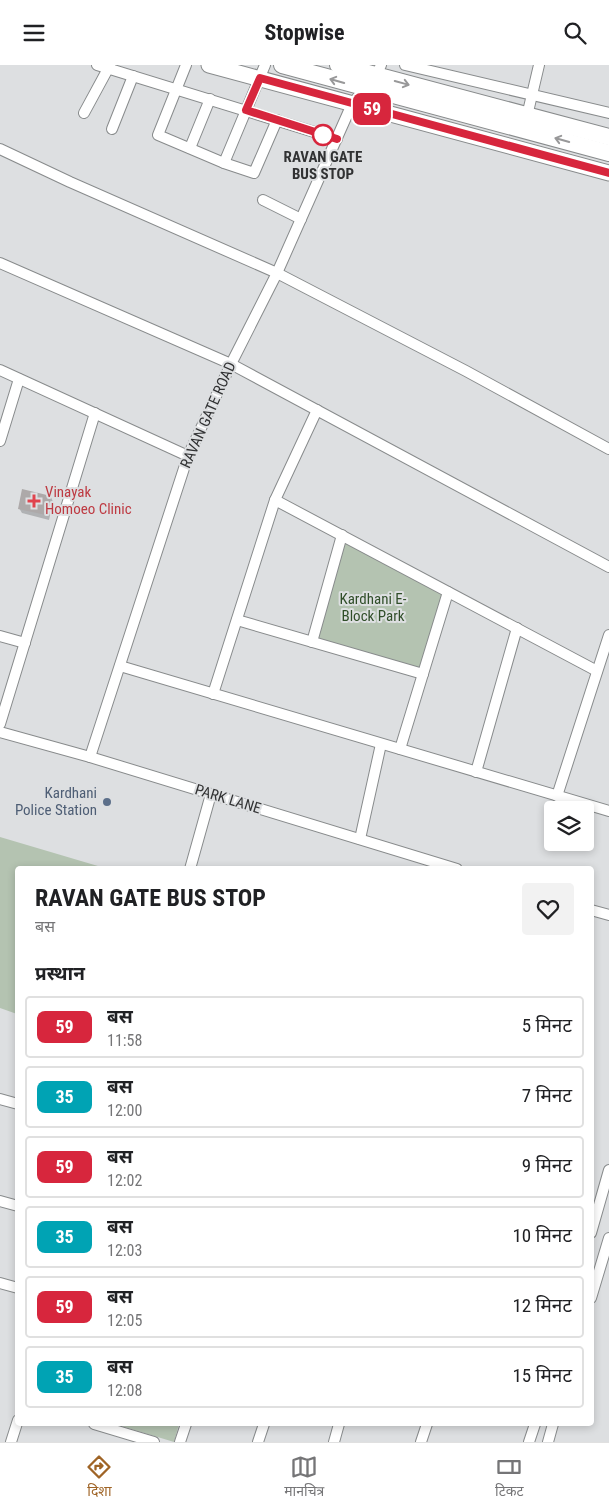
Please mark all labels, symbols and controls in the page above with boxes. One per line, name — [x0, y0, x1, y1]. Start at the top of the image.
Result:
icon: menu — [20, 19, 48, 47]
icon: search — [561, 19, 589, 47]
text: Stopwise — [264, 20, 345, 45]
one-way arrow — [330, 75, 346, 85]
one-way arrow — [393, 79, 409, 88]
line badge: 59 — [350, 93, 394, 125]
text: 59 — [363, 98, 381, 119]
marker: RAVAN GATE BUS STOP — [312, 124, 334, 146]
one-way arrow — [555, 134, 571, 144]
place label: RAVAN GATE BUS STOP — [284, 148, 362, 183]
street label: RAVAN GATE ROAD — [176, 359, 240, 471]
place label: Vinayak Homoeo Clinic — [45, 483, 132, 518]
marker: Vinayak Homoeo Clinic — [27, 494, 41, 508]
park label: Kardhani E- Block Park — [340, 590, 407, 625]
street label: PARK LANE — [193, 780, 263, 818]
place label: Kardhani Police Station — [15, 784, 97, 819]
marker: Kardhani Police Station — [101, 796, 113, 808]
map controls — [544, 801, 594, 851]
button: layers — [544, 801, 594, 851]
button: heart — [522, 883, 574, 935]
text: RAVAN GATE BUS STOP — [35, 884, 266, 912]
text: बस — [35, 917, 55, 936]
text: प्रस्थान — [35, 962, 85, 985]
text: बस — [107, 1005, 133, 1028]
text: 5 मिनट — [522, 1014, 572, 1037]
text: 59 — [55, 1016, 74, 1037]
text: 11:58 — [107, 1031, 142, 1050]
text: बस — [107, 1075, 133, 1098]
text: 7 मिनट — [522, 1084, 572, 1107]
text: 35 — [55, 1086, 74, 1107]
text: 12:00 — [107, 1101, 142, 1120]
text: बस — [107, 1145, 133, 1168]
text: 9 मिनट — [522, 1154, 572, 1177]
text: 59 — [55, 1156, 74, 1177]
text: 12:02 — [107, 1171, 142, 1190]
text: बस — [107, 1215, 133, 1238]
text: 10 मिनट — [512, 1224, 572, 1247]
text: 35 — [55, 1226, 74, 1247]
text: 12:03 — [107, 1241, 142, 1260]
text: बस — [107, 1285, 133, 1308]
text: 12 मिनट — [512, 1294, 572, 1317]
text: 59 — [55, 1296, 74, 1317]
text: 12:05 — [107, 1311, 142, 1330]
text: बस — [107, 1355, 133, 1378]
text: 15 मिनट — [512, 1364, 572, 1387]
text: 35 — [55, 1366, 74, 1387]
text: 12:08 — [107, 1381, 142, 1400]
tab: दिशा — [85, 1453, 113, 1502]
tab: मानचित्र — [284, 1453, 324, 1502]
tab: टिकट — [495, 1453, 524, 1502]

